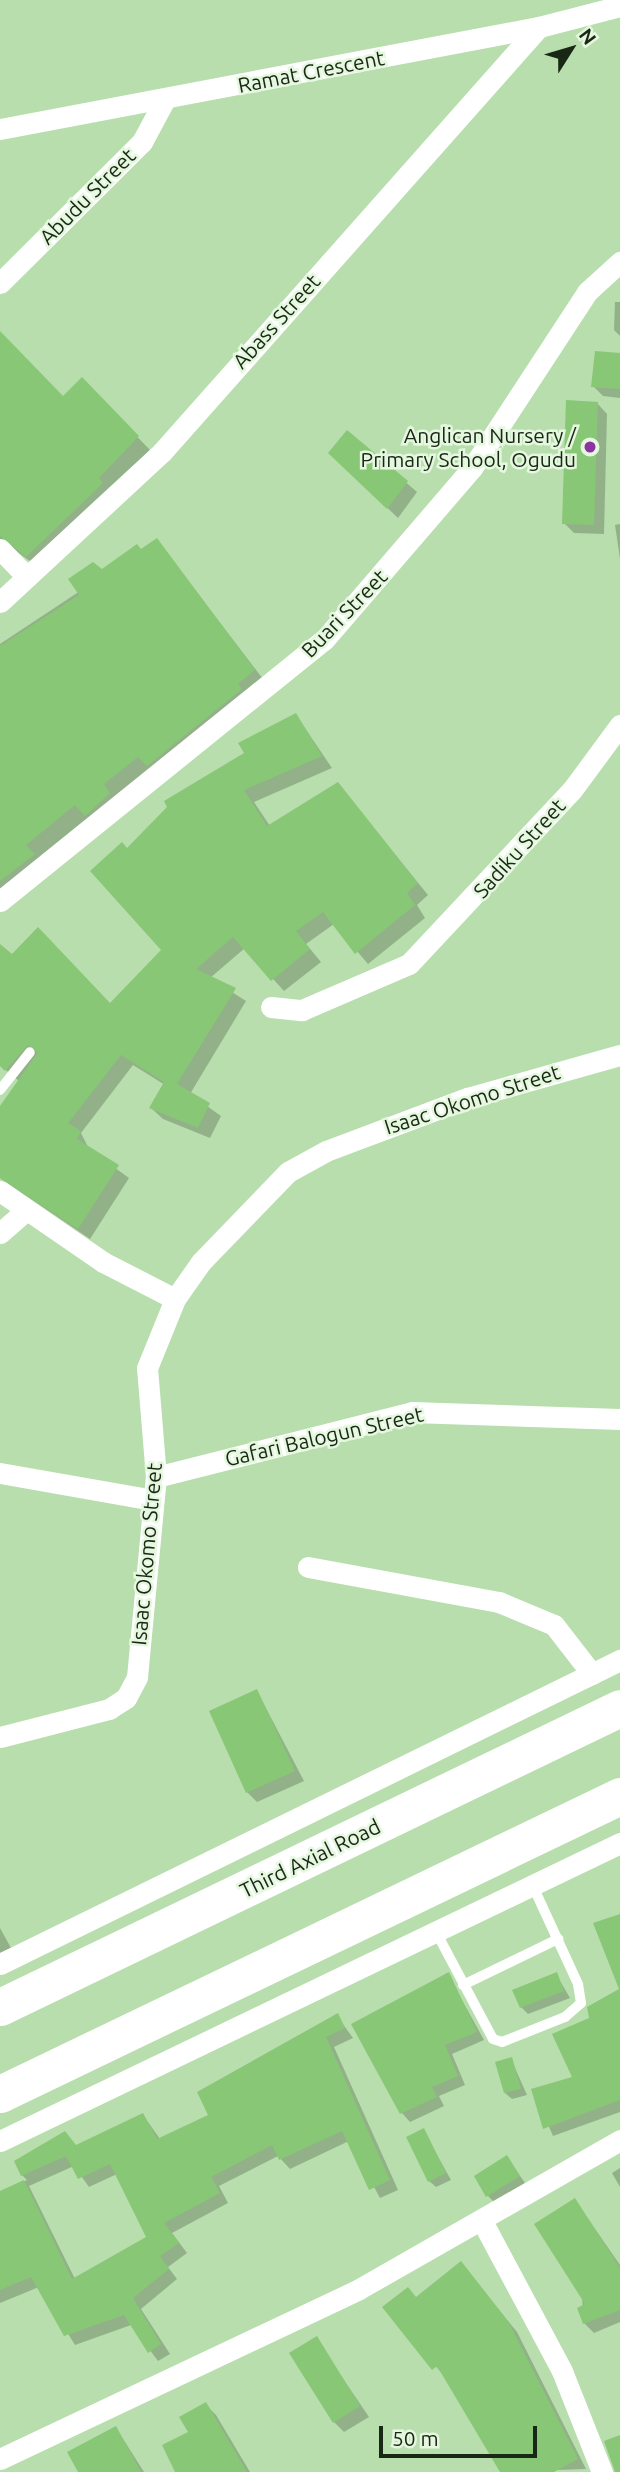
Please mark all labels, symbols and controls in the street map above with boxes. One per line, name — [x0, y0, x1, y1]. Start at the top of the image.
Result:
north arrow — [536, 14, 606, 84]
text: N — [575, 24, 601, 49]
street label: Ramat Crescent — [236, 44, 386, 98]
street label: Abudu Street — [34, 143, 140, 249]
street label: Abass Street — [227, 269, 325, 373]
place label: Anglican Nursery / Primary School, Ogudu — [361, 422, 576, 472]
marker: Anglican Nursery / Primary School, Ogudu — [582, 439, 598, 455]
street label: Buari Street — [296, 564, 392, 662]
street label: Sadiku Street — [468, 793, 570, 903]
street label: Isaac Okomo Street — [381, 1059, 563, 1139]
street label: Gafari Balogun Street — [222, 1401, 426, 1471]
street label: Isaac Okomo Street — [125, 1462, 167, 1646]
street label: Third Axial Road — [236, 1813, 384, 1903]
scale bar — [382, 2412, 540, 2456]
text: 50 m — [392, 2426, 439, 2450]

